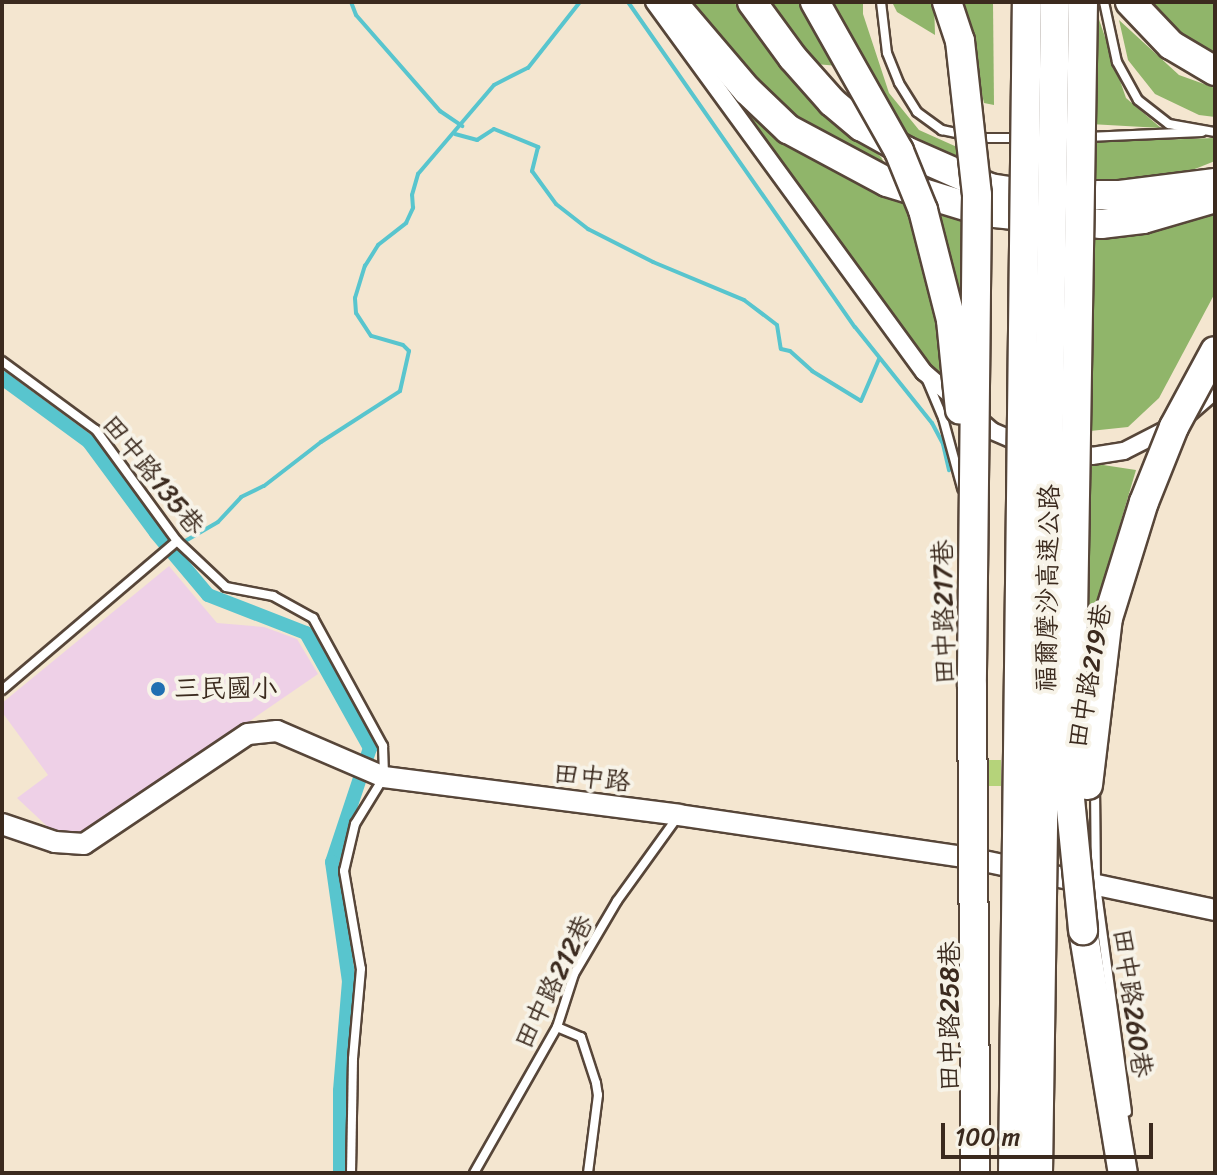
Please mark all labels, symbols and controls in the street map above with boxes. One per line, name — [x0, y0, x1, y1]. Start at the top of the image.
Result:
street label: 田中路135巷 — [95, 409, 211, 541]
street label: 福爾摩沙高速公路 — [1031, 484, 1065, 692]
street label: 田中路217巷 — [927, 539, 961, 685]
street label: 田中路219巷 — [1062, 601, 1118, 751]
place label: 三民國小 — [174, 673, 278, 705]
marker: 三民國小 — [149, 680, 167, 698]
street label: 田中路 — [551, 758, 633, 798]
street label: 田中路212巷 — [508, 910, 600, 1054]
street label: 田中路260巷 — [1106, 926, 1158, 1080]
street label: 田中路258巷 — [934, 941, 966, 1091]
scale bar — [945, 1107, 1157, 1157]
text: 100 m — [955, 1116, 1020, 1158]

